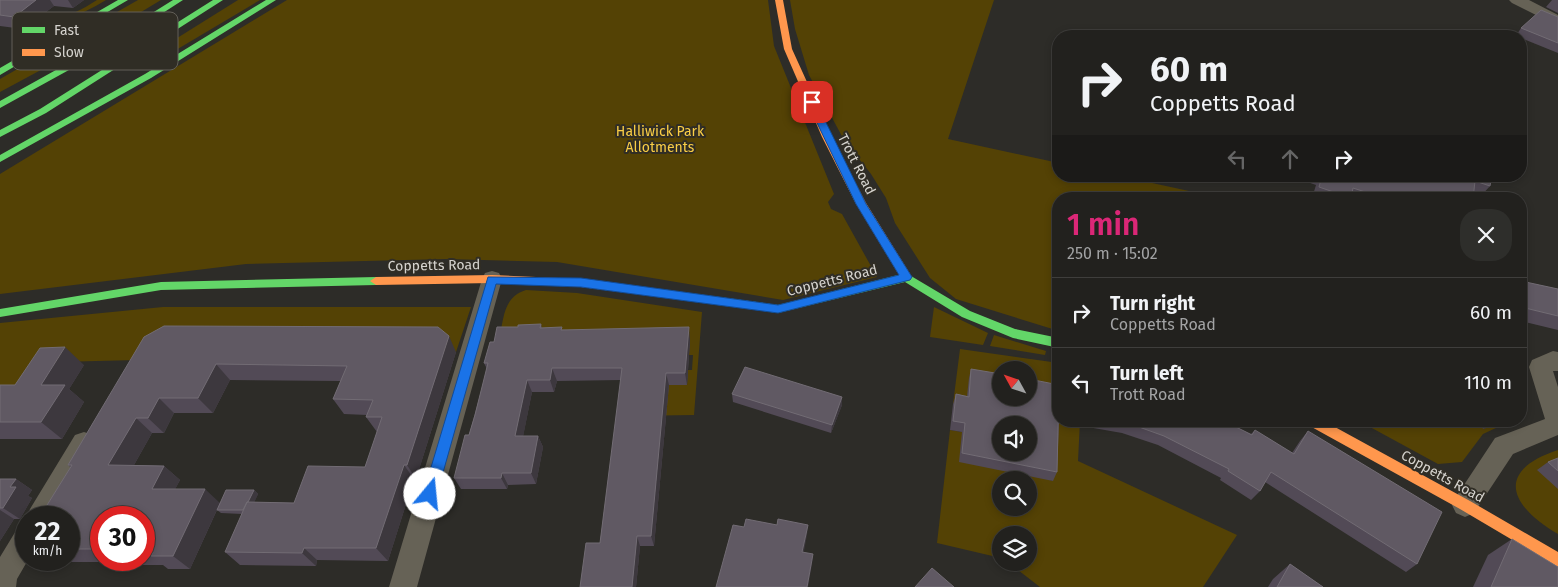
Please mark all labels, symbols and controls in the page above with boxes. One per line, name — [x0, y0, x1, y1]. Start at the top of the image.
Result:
legend — [12, 12, 178, 70]
text: Fast — [54, 22, 80, 39]
text: Slow — [54, 44, 84, 61]
text: 60 m — [1150, 48, 1228, 90]
icon: right — [1067, 50, 1132, 115]
pin — [791, 81, 833, 123]
icon: arrive — [798, 88, 826, 116]
text: Coppetts Road — [1150, 90, 1296, 117]
park label: Halliwick Park Allotments — [616, 123, 705, 156]
street label: Trott Road — [834, 131, 879, 198]
icon: left — [1223, 145, 1251, 173]
icon: ahead — [1276, 145, 1304, 173]
icon: right — [1329, 145, 1357, 173]
text: 1 min — [1067, 207, 1139, 243]
button: close — [1460, 209, 1512, 261]
text: 250 m · 15:02 — [1067, 244, 1158, 263]
street label: Coppetts Road — [388, 256, 480, 275]
street label: Coppetts Road — [785, 261, 879, 300]
text: Turn right — [1110, 292, 1195, 315]
icon: right — [1067, 299, 1095, 327]
text: 60 m — [1470, 301, 1512, 324]
text: Coppetts Road — [1110, 315, 1216, 334]
north arrow — [992, 361, 1038, 406]
map controls — [992, 361, 1037, 571]
text: Turn left — [1110, 362, 1184, 385]
icon: left — [1067, 369, 1095, 397]
text: 110 m — [1464, 371, 1512, 394]
text: Trott Road — [1110, 385, 1186, 404]
button: sound — [992, 416, 1037, 461]
street label: Coppetts Road — [1398, 447, 1487, 506]
position arrow — [403, 467, 455, 519]
button: search — [992, 471, 1037, 516]
speed limit sign: 30 — [90, 506, 155, 571]
text: 22 — [35, 517, 60, 547]
button: layers — [992, 526, 1037, 571]
text: km/h — [33, 544, 62, 558]

